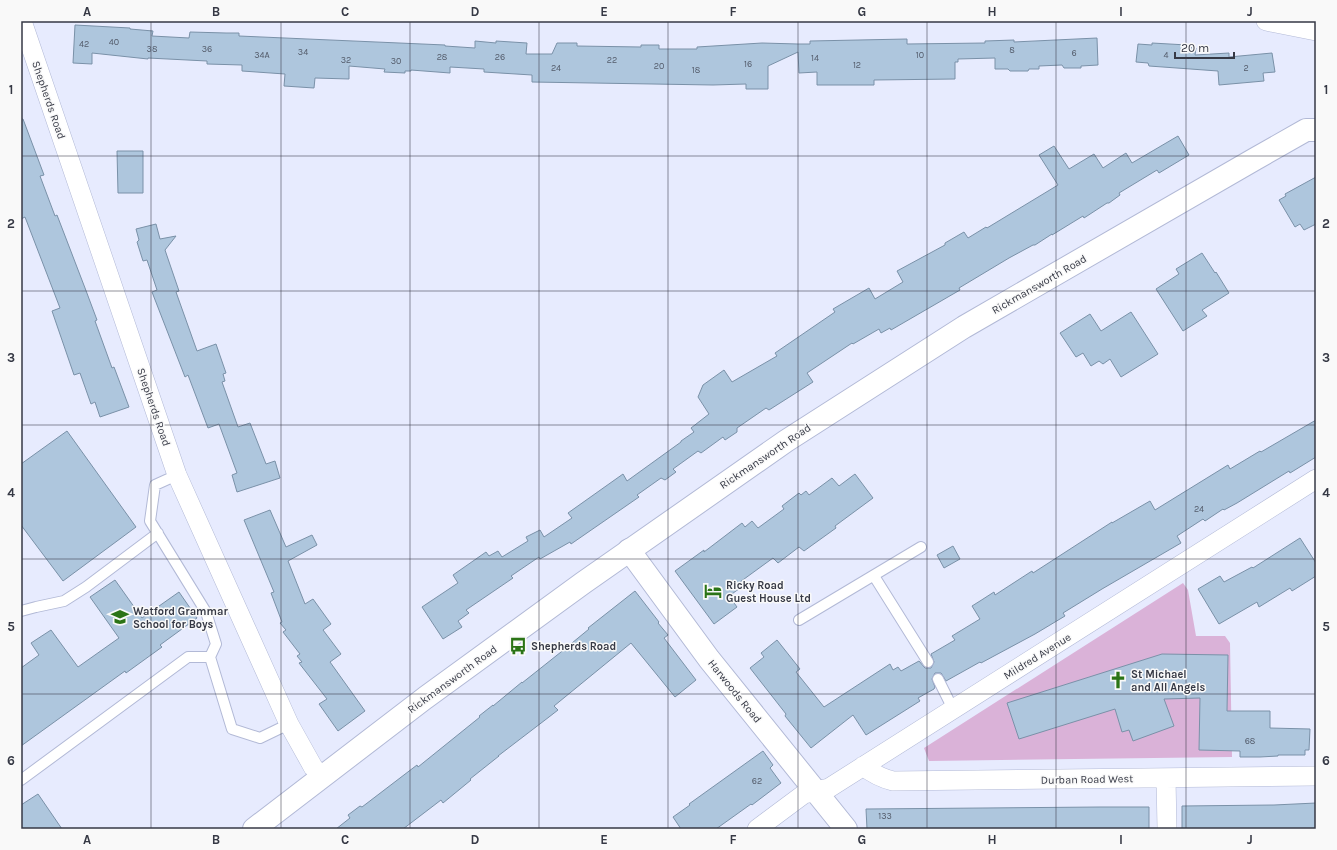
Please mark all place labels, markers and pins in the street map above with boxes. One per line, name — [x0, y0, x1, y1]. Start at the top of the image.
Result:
place label: Ricky Road Guest House Ltd — [726, 579, 811, 605]
hotel icon: Ricky Road Guest House Ltd — [703, 581, 723, 601]
place label: Watford Grammar School for Boys — [133, 605, 228, 631]
school or university icon: Watford Grammar School for Boys — [110, 607, 130, 627]
bus stop icon: Shepherds Road — [508, 636, 528, 656]
place label: Shepherds Road — [531, 640, 616, 653]
place label: St Michael and All Angels — [1131, 668, 1206, 694]
church icon: St Michael and All Angels — [1108, 670, 1128, 690]

